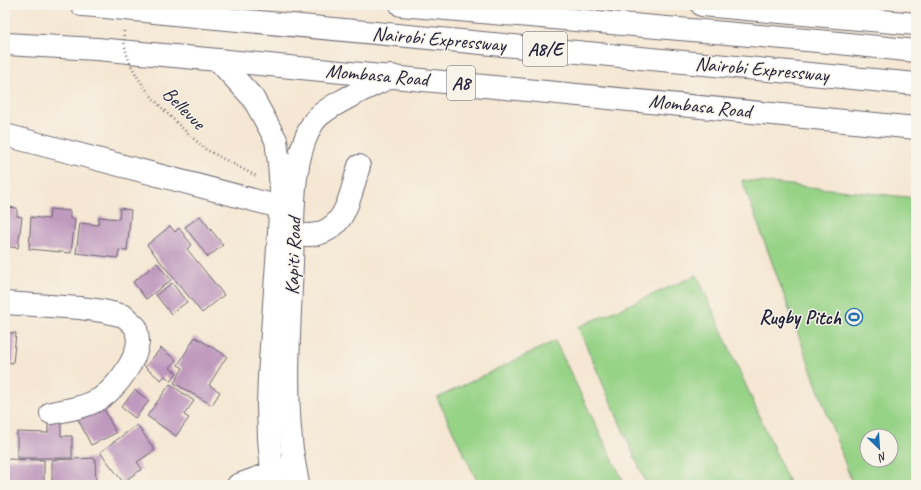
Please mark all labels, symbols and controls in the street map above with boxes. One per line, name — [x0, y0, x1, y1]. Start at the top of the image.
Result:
street label: Nairobi Expressway — [371, 21, 509, 57]
road number: A8/E — [523, 32, 567, 66]
street label: Nairobi Expressway — [694, 51, 832, 87]
street label: Mombasa Road — [325, 58, 432, 92]
road number: A8 — [447, 66, 475, 100]
street label: Bellevue — [157, 81, 212, 136]
street label: Mombasa Road — [648, 88, 756, 124]
street label: Kapiti Road — [279, 214, 307, 295]
place label: Rugby Pitch — [759, 305, 842, 330]
sports icon: Rugby Pitch — [844, 307, 864, 327]
north arrow — [859, 428, 899, 468]
text: N — [875, 449, 889, 466]

